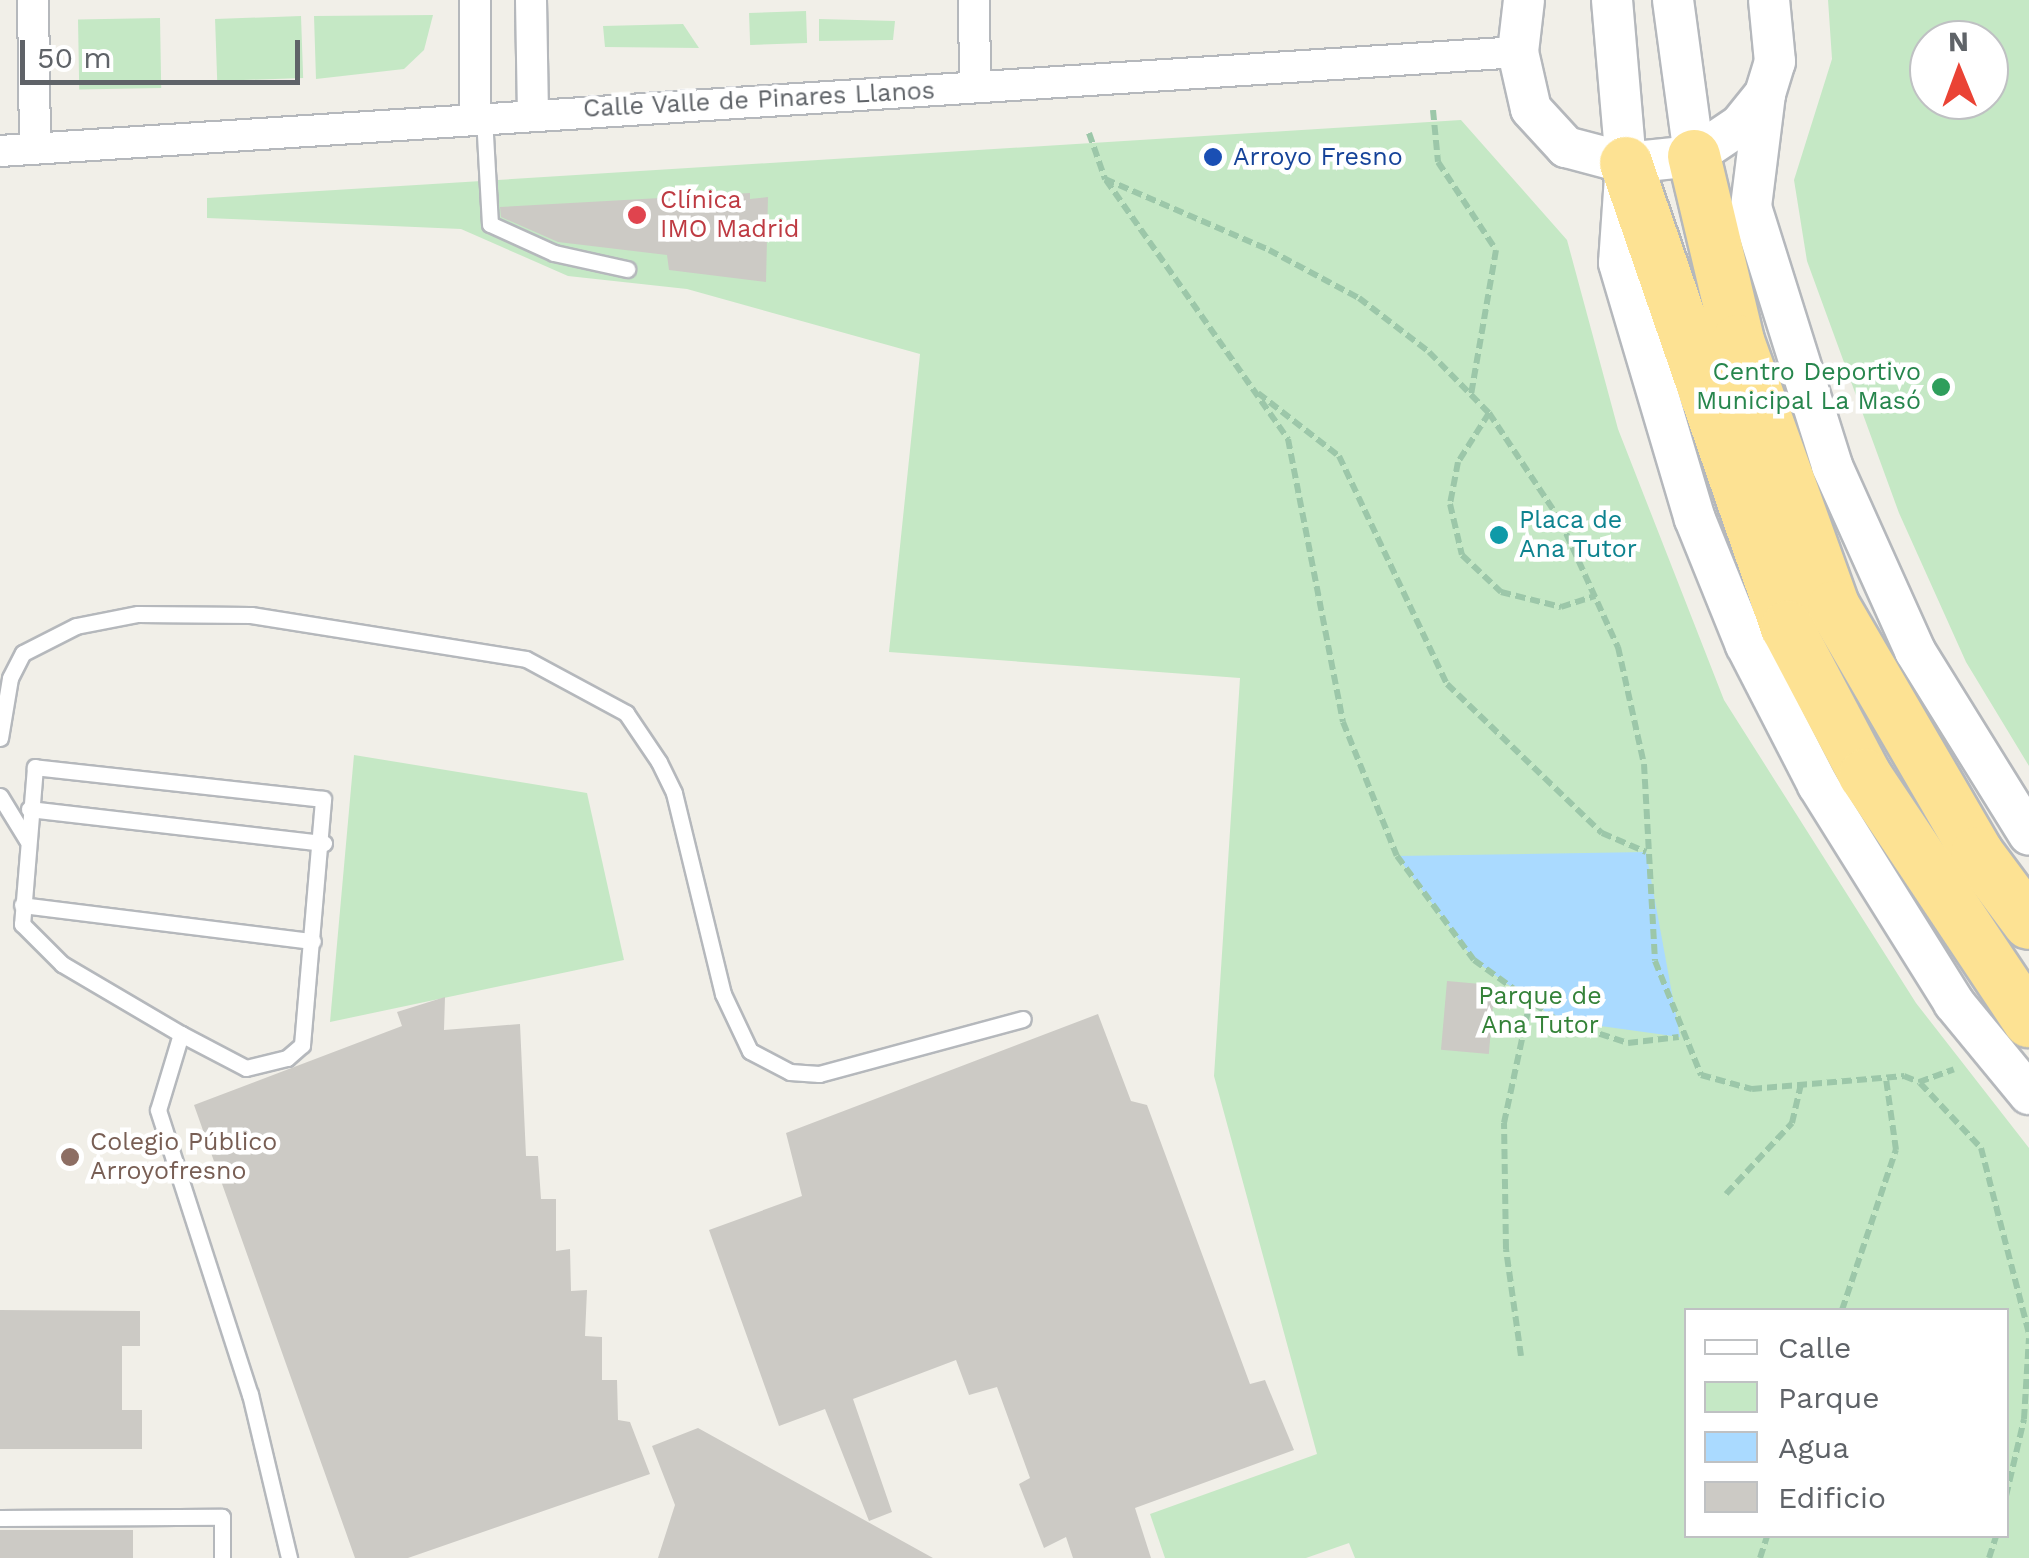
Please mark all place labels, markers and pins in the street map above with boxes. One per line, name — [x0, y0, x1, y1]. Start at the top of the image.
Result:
place label: Arroyo Fresno — [1233, 142, 1403, 172]
marker: Arroyo Fresno — [1202, 146, 1224, 168]
place label: Clínica IMO Madrid — [660, 186, 800, 245]
marker: Clínica IMO Madrid — [624, 202, 650, 228]
place label: Centro Deportivo Municipal La Masó — [1695, 358, 1921, 417]
marker: Centro Deportivo Municipal La Masó — [1930, 376, 1952, 398]
place label: Placa de Ana Tutor — [1519, 506, 1638, 565]
marker: Placa de Ana Tutor — [1488, 524, 1510, 546]
place label: Colegio Público Arroyofresno — [90, 1128, 277, 1187]
marker: Colegio Público Arroyofresno — [59, 1146, 81, 1168]

